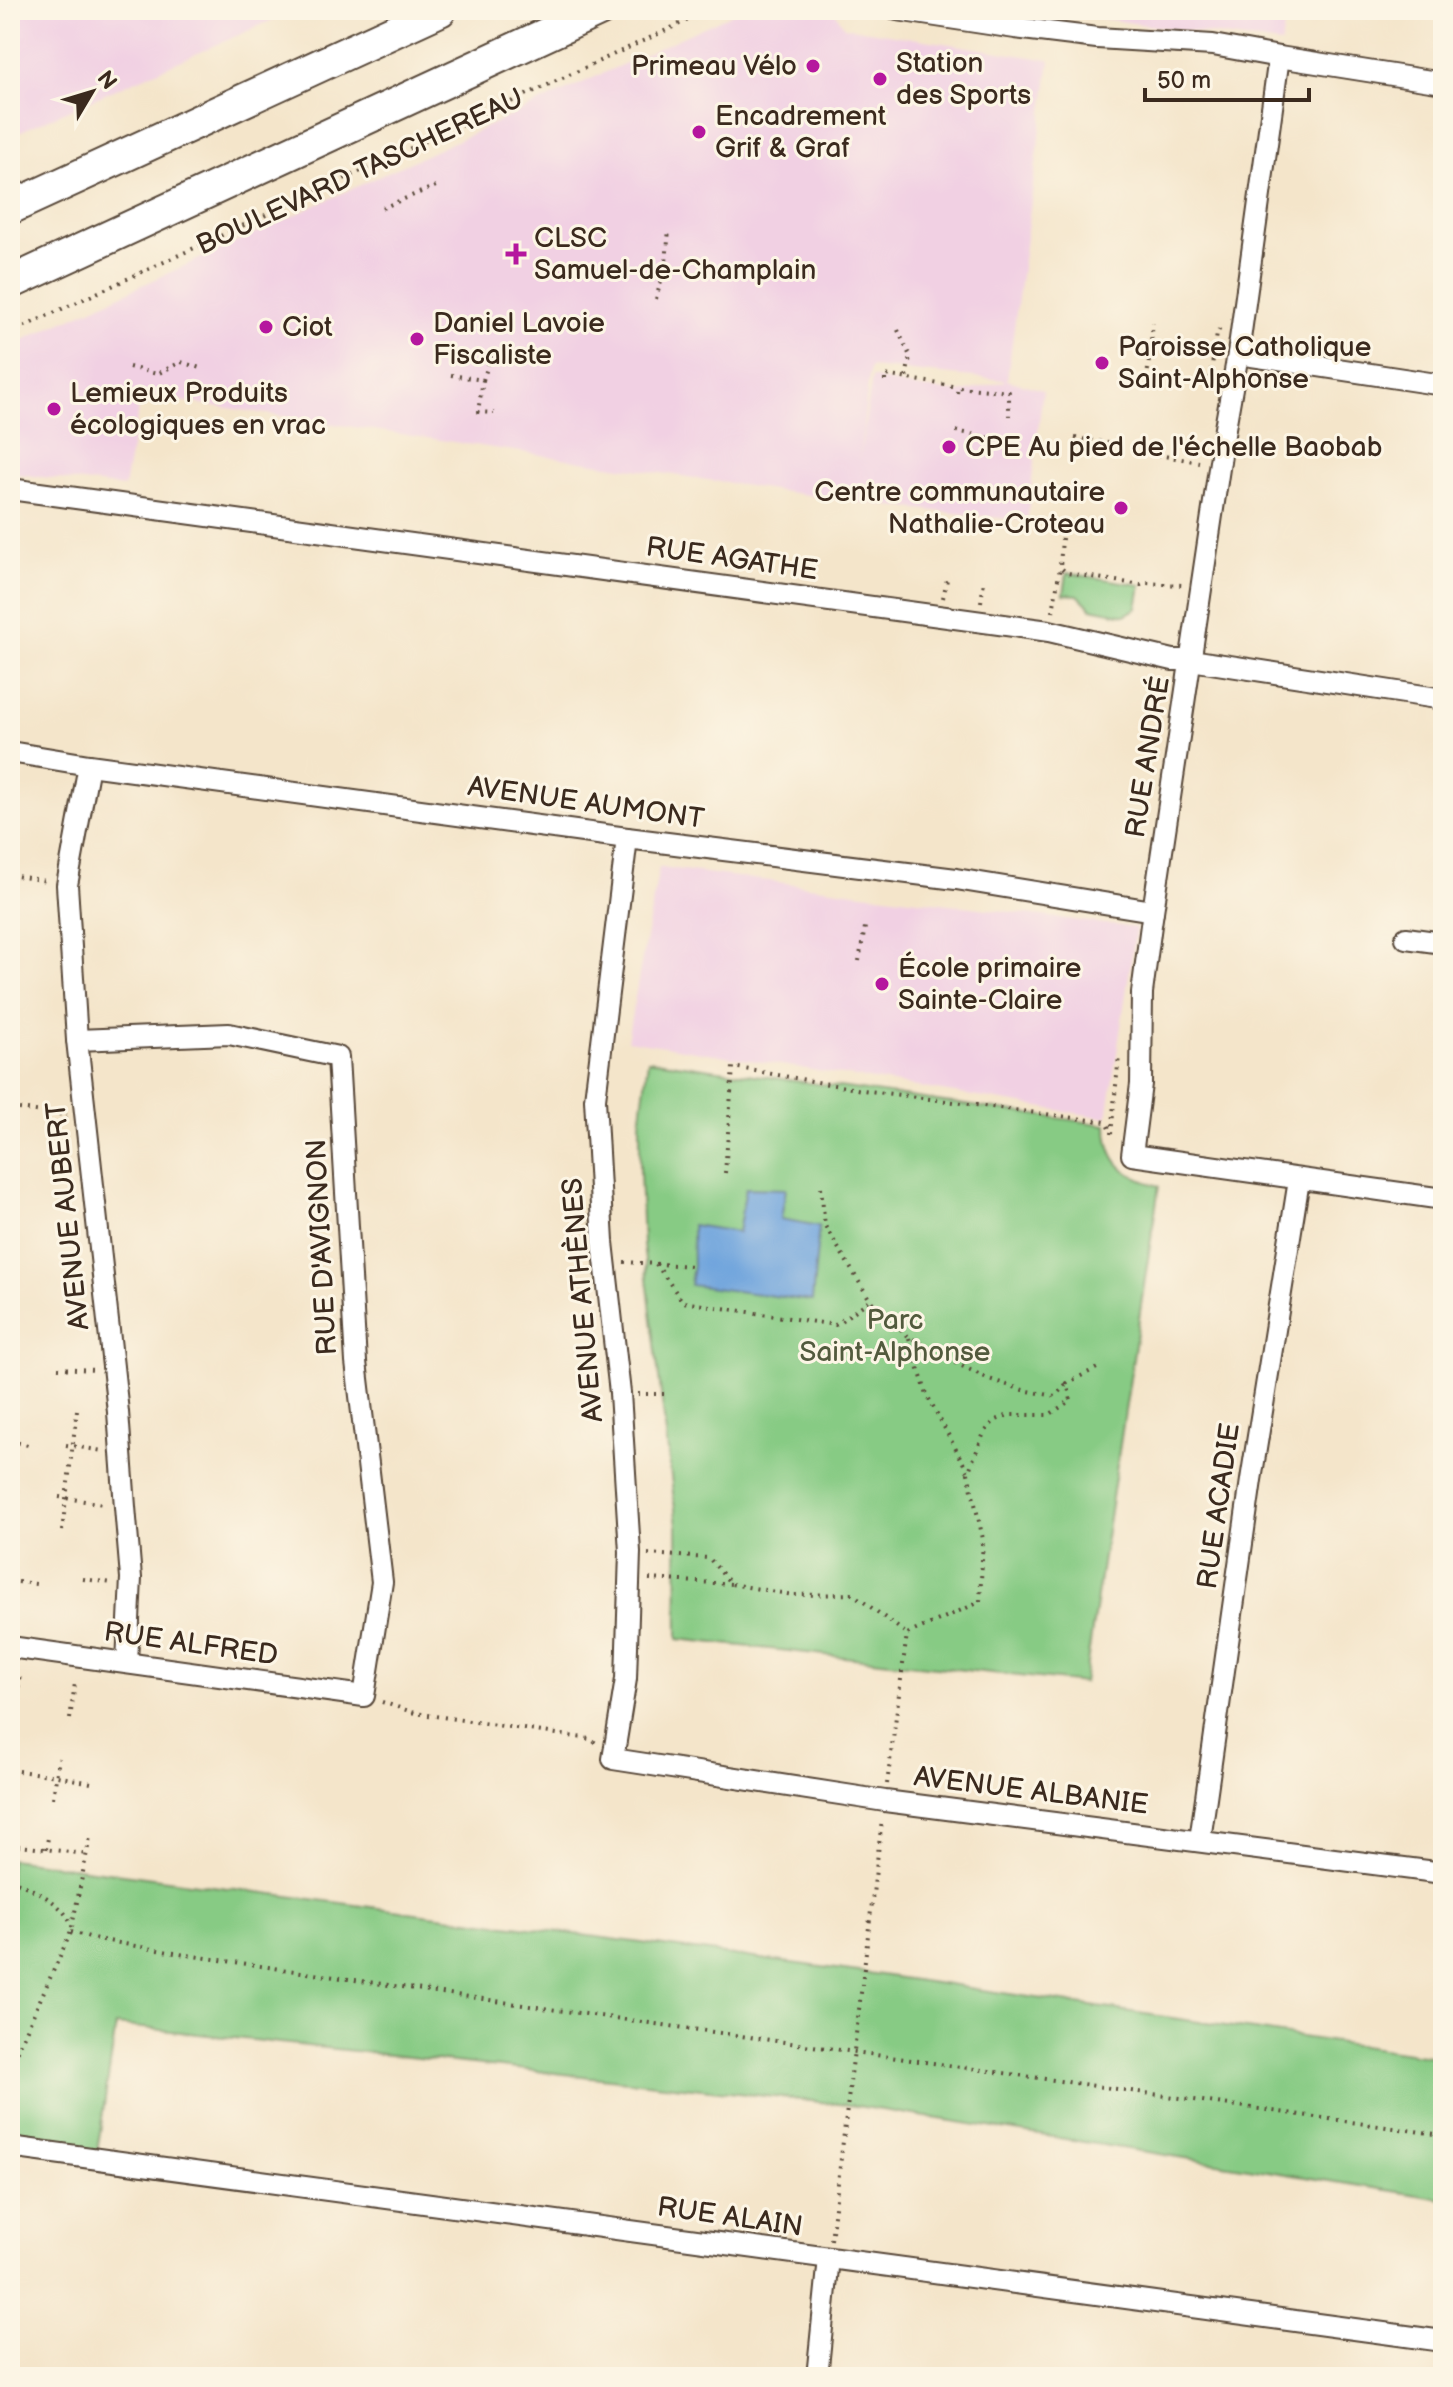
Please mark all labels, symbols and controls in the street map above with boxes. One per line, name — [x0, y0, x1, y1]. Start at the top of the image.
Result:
place label: Station des Sports — [896, 47, 1031, 112]
place label: Primeau Vélo — [631, 50, 797, 83]
north arrow — [52, 52, 132, 132]
scale bar — [1145, 52, 1309, 102]
marker: Primeau Vélo — [804, 57, 822, 75]
text: N — [91, 66, 122, 95]
text: 50 m — [1157, 66, 1211, 95]
marker: Station des Sports — [871, 70, 889, 88]
street label: BOULEVARD TASCHEREAU — [191, 82, 529, 262]
place label: Encadrement Grif & Graf — [715, 100, 887, 165]
marker: Encadrement Grif & Graf — [690, 123, 708, 141]
place label: CLSC Samuel-de-Champlain — [534, 222, 816, 287]
marker: CLSC Samuel-de-Champlain — [505, 243, 527, 265]
place label: Daniel Lavoie Fiscaliste — [433, 307, 605, 372]
place label: Ciot — [282, 311, 333, 344]
marker: Ciot — [257, 318, 275, 336]
marker: Daniel Lavoie Fiscaliste — [408, 330, 426, 348]
place label: Paroisse Catholique Saint-Alphonse — [1118, 331, 1371, 396]
marker: Paroisse Catholique Saint-Alphonse — [1093, 354, 1111, 372]
place label: Lemieux Produits écologiques en vrac — [70, 377, 326, 442]
marker: Lemieux Produits écologiques en vrac — [45, 400, 63, 418]
place label: CPE Au pied de l'échelle Baobab — [965, 431, 1382, 464]
marker: CPE Au pied de l'échelle Baobab — [940, 438, 958, 456]
place label: Centre communautaire Nathalie-Croteau — [814, 476, 1105, 541]
marker: Centre communautaire Nathalie-Croteau — [1112, 499, 1130, 517]
street label: RUE AGATHE — [644, 531, 820, 587]
street label: RUE ANDRÉ — [1118, 674, 1177, 840]
street label: AVENUE AUMONT — [466, 770, 706, 836]
place label: École primaire Sainte-Claire — [898, 951, 1081, 1017]
marker: École primaire Sainte-Claire — [873, 975, 891, 993]
street label: AVENUE AUBERT — [40, 1100, 96, 1332]
street label: RUE D'AVIGNON — [300, 1138, 344, 1356]
street label: AVENUE ATHÈNES — [555, 1176, 610, 1424]
park label: Parc Saint-Alphonse — [800, 1304, 990, 1369]
street label: RUE ACADIE — [1191, 1421, 1247, 1591]
street label: RUE ALFRED — [102, 1615, 280, 1673]
street label: AVENUE ALBANIE — [912, 1760, 1150, 1822]
street label: RUE ALAIN — [655, 2190, 805, 2244]

